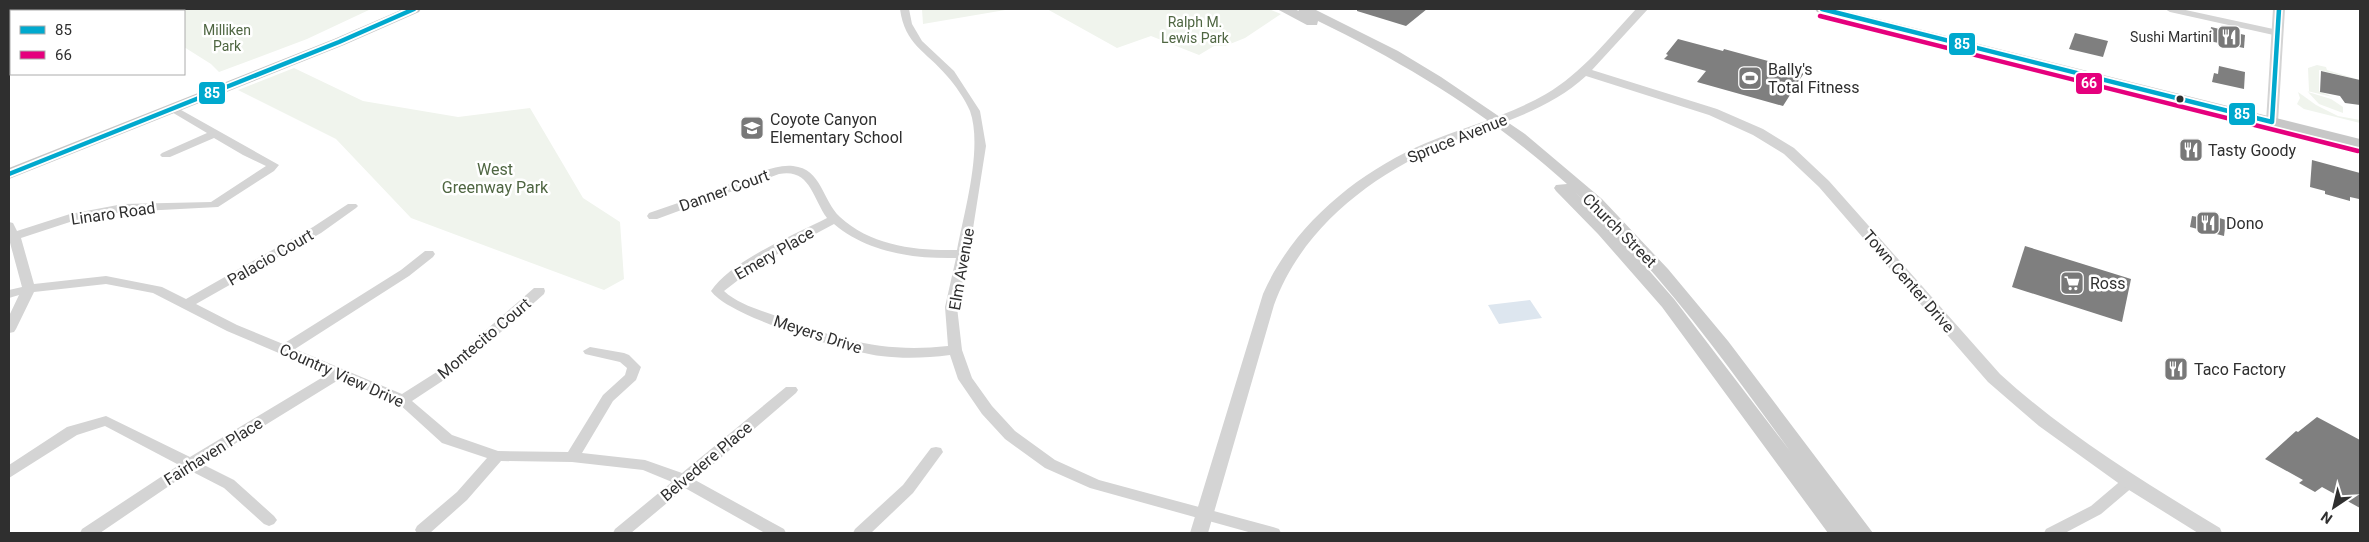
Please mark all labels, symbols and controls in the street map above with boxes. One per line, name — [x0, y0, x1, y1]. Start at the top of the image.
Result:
legend — [10, 10, 185, 75]
park label: Ralph M. Lewis Park — [1161, 14, 1230, 46]
text: 85 — [55, 21, 72, 39]
park label: Milliken Park — [203, 22, 251, 54]
restaurant icon: Sushi Martini — [2216, 24, 2242, 50]
place label: Sushi Martini — [2130, 29, 2212, 45]
line badge: 85 — [1948, 32, 1976, 56]
text: 85 — [1954, 36, 1970, 52]
text: 66 — [55, 46, 72, 64]
place label: Bally's Total Fitness — [1768, 60, 1860, 97]
sports icon: Bally's Total Fitness — [1737, 65, 1763, 91]
line badge: 66 — [2075, 72, 2103, 95]
text: 66 — [2081, 75, 2097, 91]
line badge: 85 — [198, 81, 226, 105]
text: 85 — [204, 85, 220, 101]
unlabelled marker — [2175, 94, 2185, 104]
line badge: 85 — [2228, 102, 2256, 126]
text: 85 — [2234, 106, 2250, 122]
place label: Coyote Canyon Elementary School — [770, 110, 903, 147]
street label: Spruce Avenue — [1405, 110, 1510, 167]
school or university icon: Coyote Canyon Elementary School — [739, 115, 765, 141]
restaurant icon: Tasty Goody — [2178, 137, 2204, 163]
place label: Tasty Goody — [2208, 141, 2297, 160]
park label: West Greenway Park — [442, 160, 549, 197]
street label: Danner Court — [677, 165, 772, 215]
street label: Church Street — [1579, 189, 1661, 271]
street label: Linaro Road — [70, 198, 157, 229]
restaurant icon: Dono — [2195, 210, 2221, 236]
place label: Dono — [2226, 214, 2264, 233]
street label: Emery Place — [731, 223, 817, 284]
street label: Palacio Court — [224, 225, 317, 290]
street label: Elm Avenue — [945, 226, 978, 312]
street label: Town Center Drive — [1859, 226, 1958, 336]
supermarket icon: Ross — [2059, 270, 2085, 296]
place label: Ross — [2090, 274, 2126, 293]
street label: Montecito Court — [434, 294, 535, 383]
street label: Meyers Drive — [771, 311, 864, 358]
street label: Country View Drive — [277, 340, 407, 411]
restaurant icon: Taco Factory — [2163, 356, 2189, 382]
place label: Taco Factory — [2194, 360, 2286, 379]
street label: Fairhaven Place — [161, 414, 266, 489]
street label: Belvedere Place — [657, 418, 756, 505]
north arrow — [2309, 482, 2359, 532]
text: N — [2318, 508, 2335, 527]

